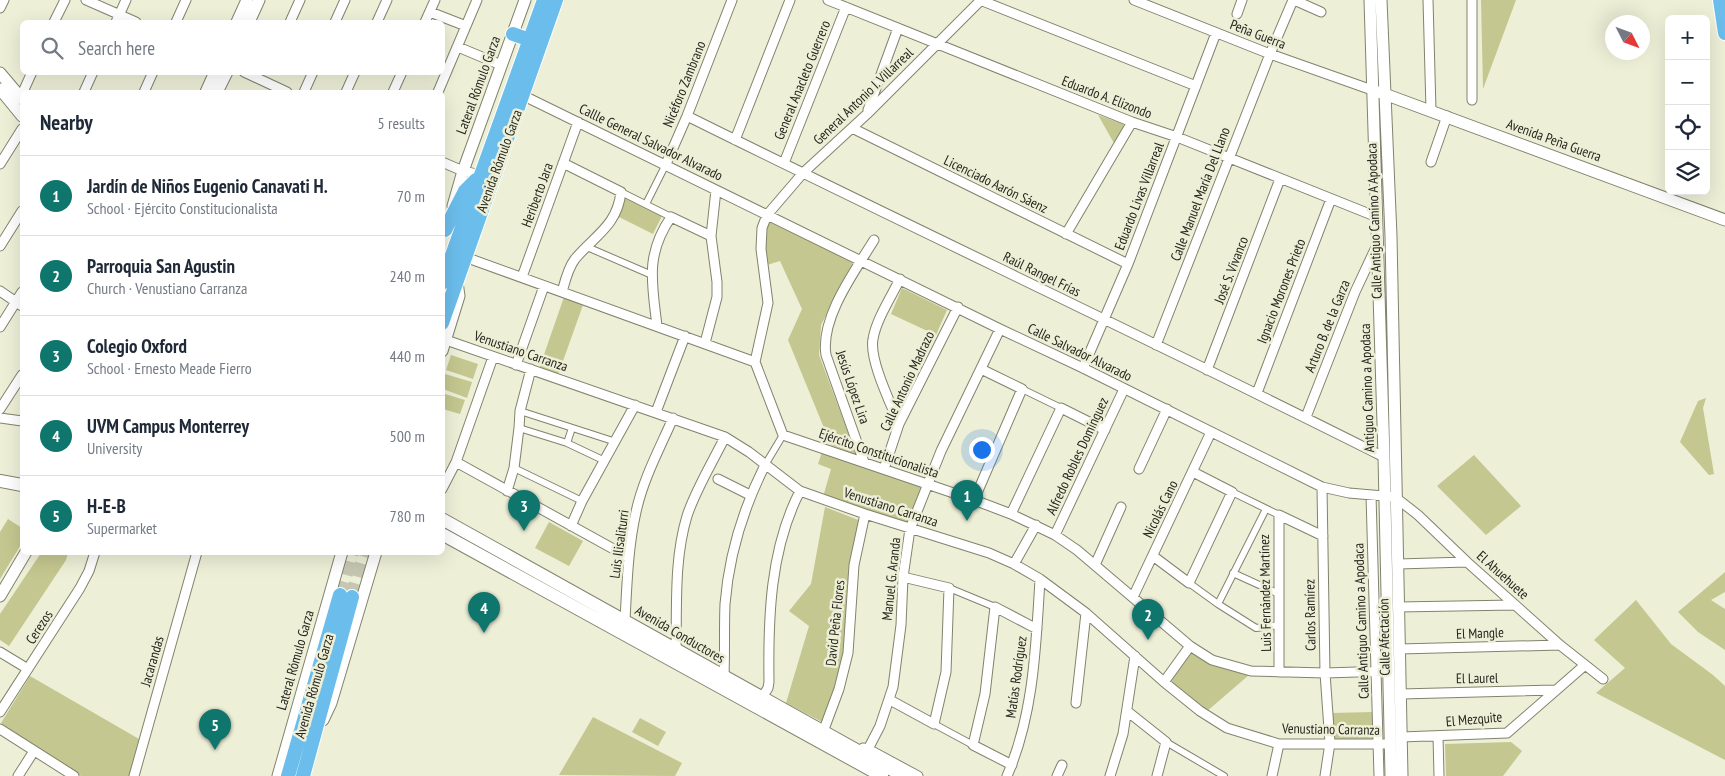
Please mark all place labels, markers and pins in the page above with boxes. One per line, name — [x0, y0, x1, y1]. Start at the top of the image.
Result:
pin: 1 — [951, 480, 983, 521]
pin: 3 — [508, 490, 540, 531]
pin: 4 — [468, 592, 500, 633]
pin: 2 — [1132, 599, 1164, 640]
pin: 5 — [199, 709, 231, 750]

